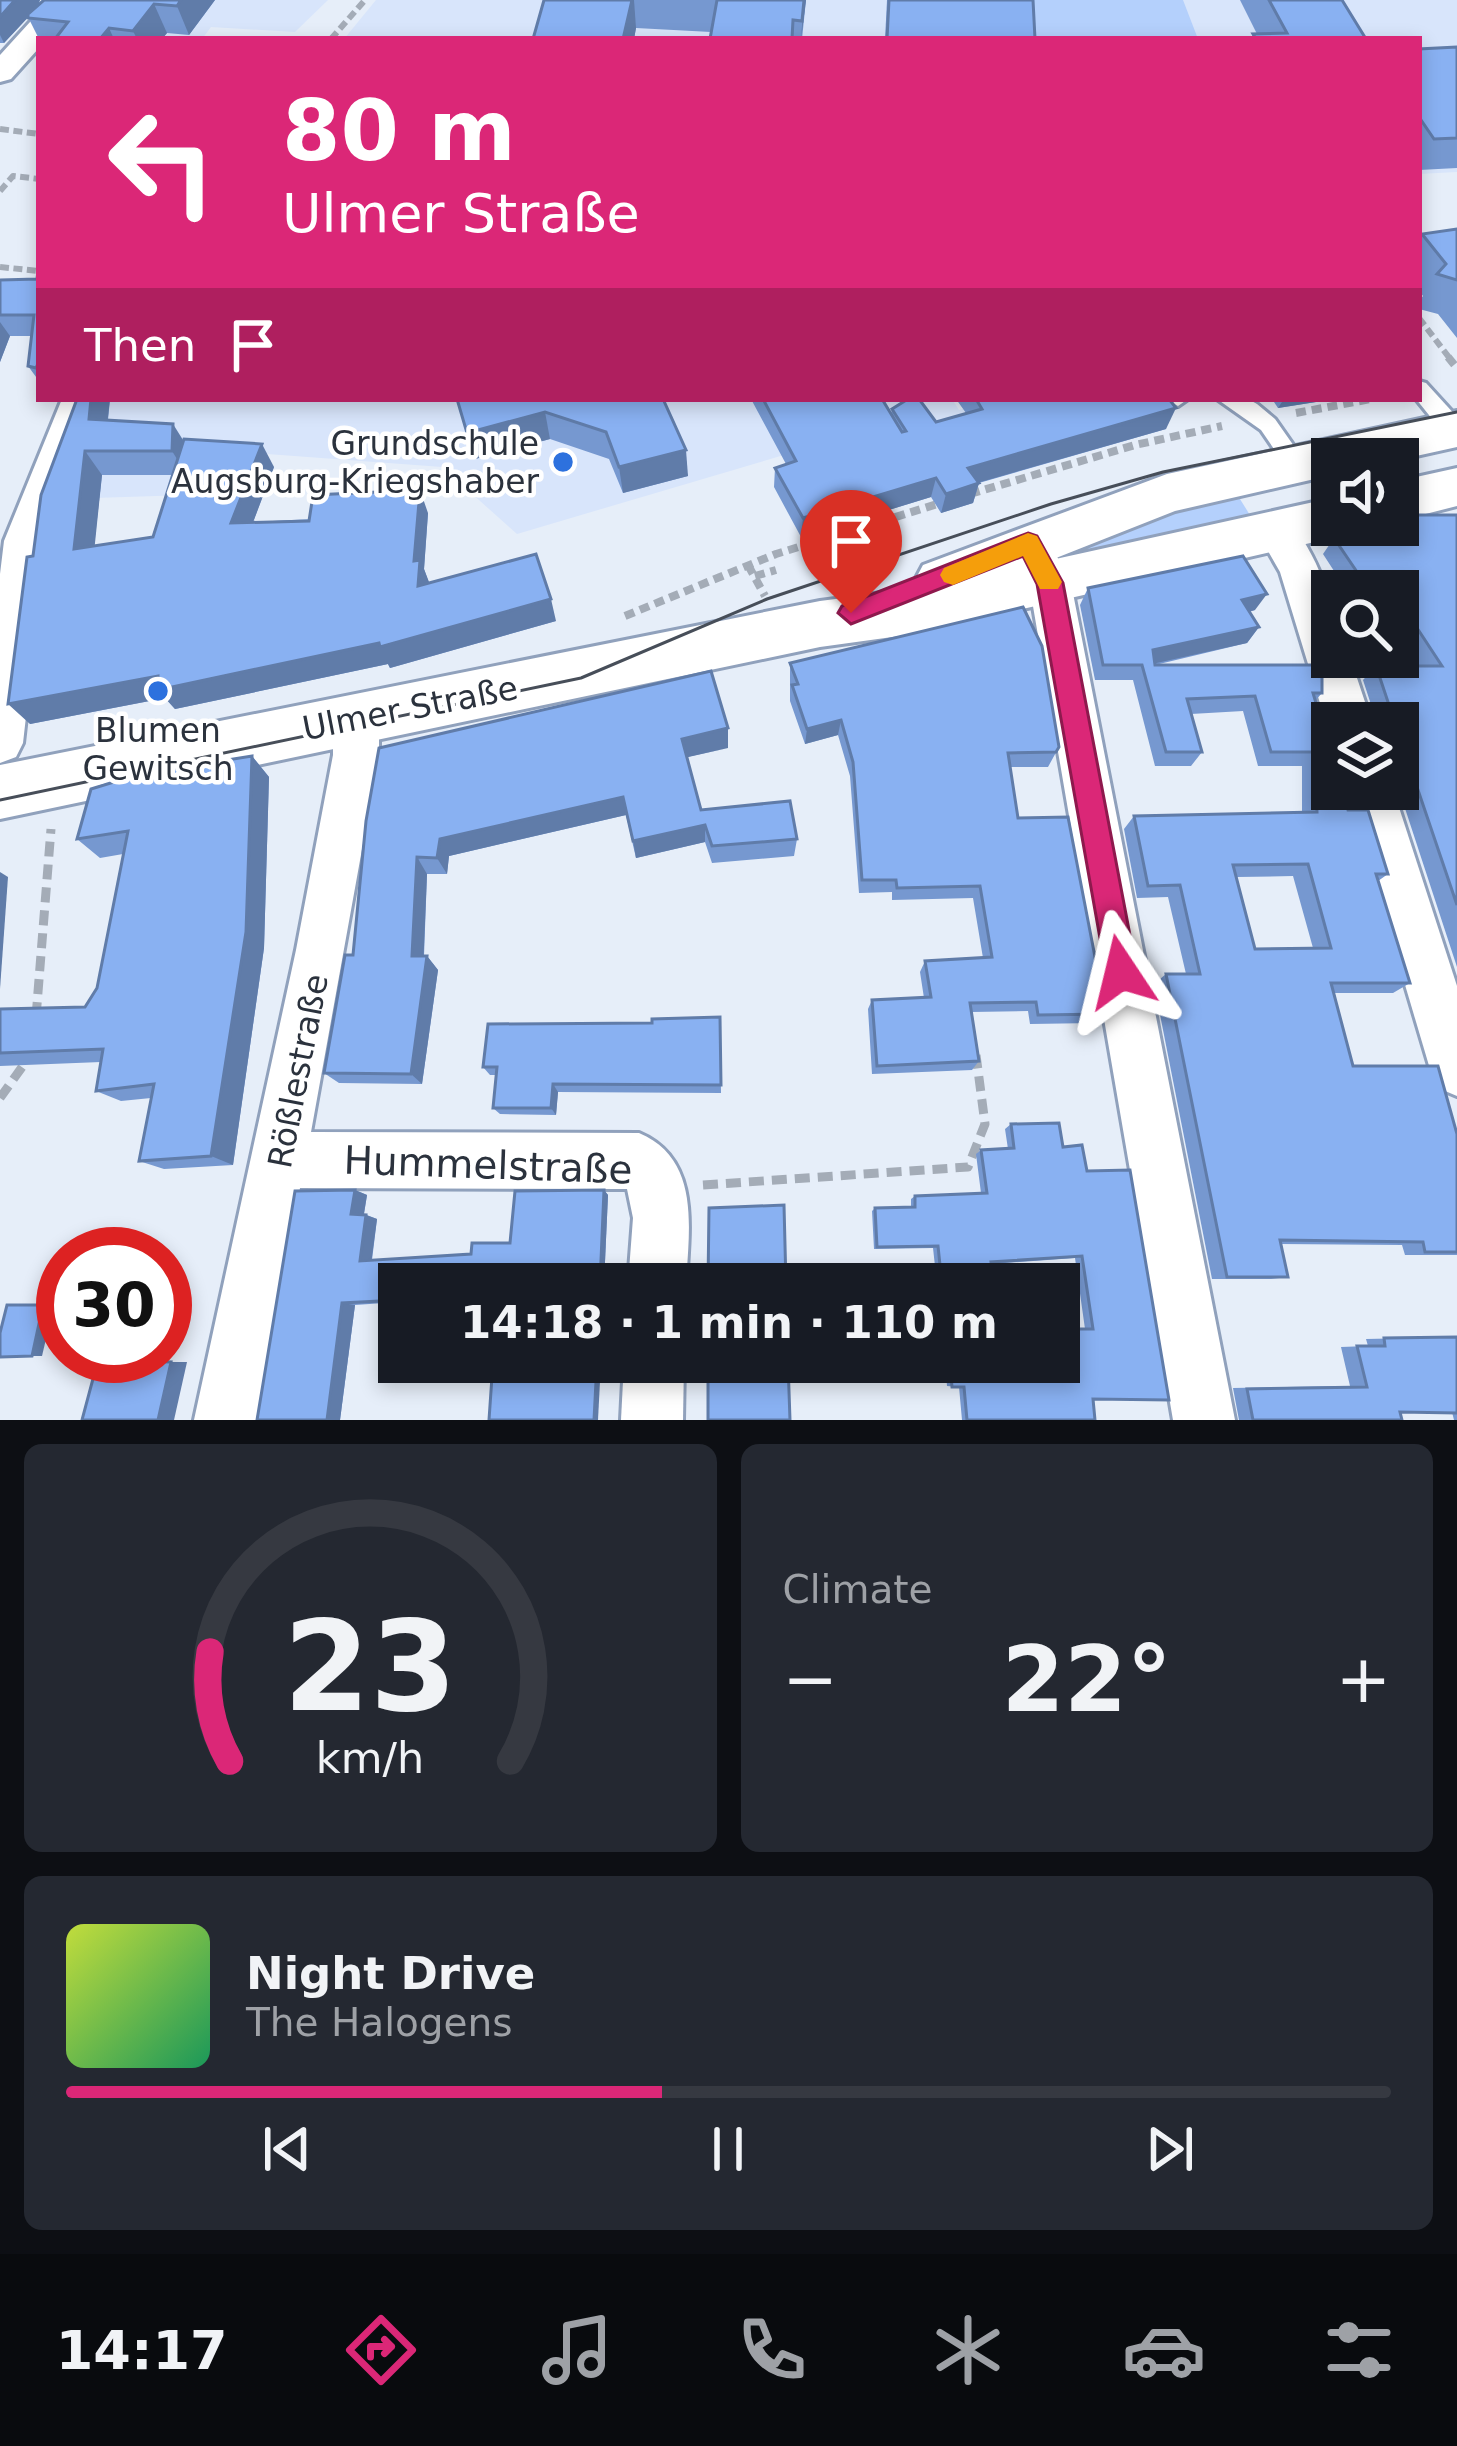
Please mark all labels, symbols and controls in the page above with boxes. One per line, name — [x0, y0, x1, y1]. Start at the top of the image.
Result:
text: 80 m — [282, 82, 516, 180]
icon: left — [84, 84, 240, 240]
text: Ulmer Straße — [282, 182, 640, 245]
icon: arrive — [220, 312, 286, 378]
text: Then — [84, 319, 196, 372]
place label: Grundschule Augsburg-Kriegshaber — [171, 424, 539, 501]
map controls — [1311, 438, 1419, 810]
button: sound — [1311, 438, 1419, 546]
marker: Grundschule Augsburg-Kriegshaber — [550, 449, 576, 475]
pin — [800, 490, 902, 613]
icon: arrive — [818, 508, 884, 574]
button: search — [1311, 570, 1419, 678]
street label: Ulmer Straße — [299, 668, 521, 748]
marker: Blumen Gewitsch — [145, 678, 171, 704]
button: layers — [1311, 702, 1419, 810]
place label: Blumen Gewitsch — [82, 711, 234, 788]
position arrow — [1058, 909, 1184, 1035]
street label: Rößlestraße — [260, 971, 336, 1171]
street label: Hummelstraße — [343, 1137, 633, 1193]
speed limit sign: 30 — [36, 1227, 192, 1383]
text: 14:18 · 1 min · 110 m — [460, 1296, 998, 1349]
text: Climate — [783, 1567, 933, 1612]
text: 23 — [283, 1594, 457, 1739]
text: 22° — [1002, 1627, 1172, 1732]
text: − — [783, 1641, 838, 1718]
text: + — [1336, 1641, 1391, 1718]
text: km/h — [316, 1733, 424, 1783]
text: Night Drive — [246, 1947, 535, 2000]
text: The Halogens — [246, 2000, 513, 2045]
icon: previous — [254, 2116, 320, 2182]
icon: pause — [695, 2116, 761, 2182]
icon: next — [1137, 2116, 1203, 2182]
icon: directions — [339, 2308, 423, 2392]
icon: music — [535, 2308, 619, 2392]
icon: phone — [730, 2308, 814, 2392]
icon: climate — [926, 2308, 1010, 2392]
icon: car — [1122, 2308, 1206, 2392]
icon: filters — [1317, 2308, 1401, 2392]
text: 14:17 — [56, 2319, 228, 2382]

